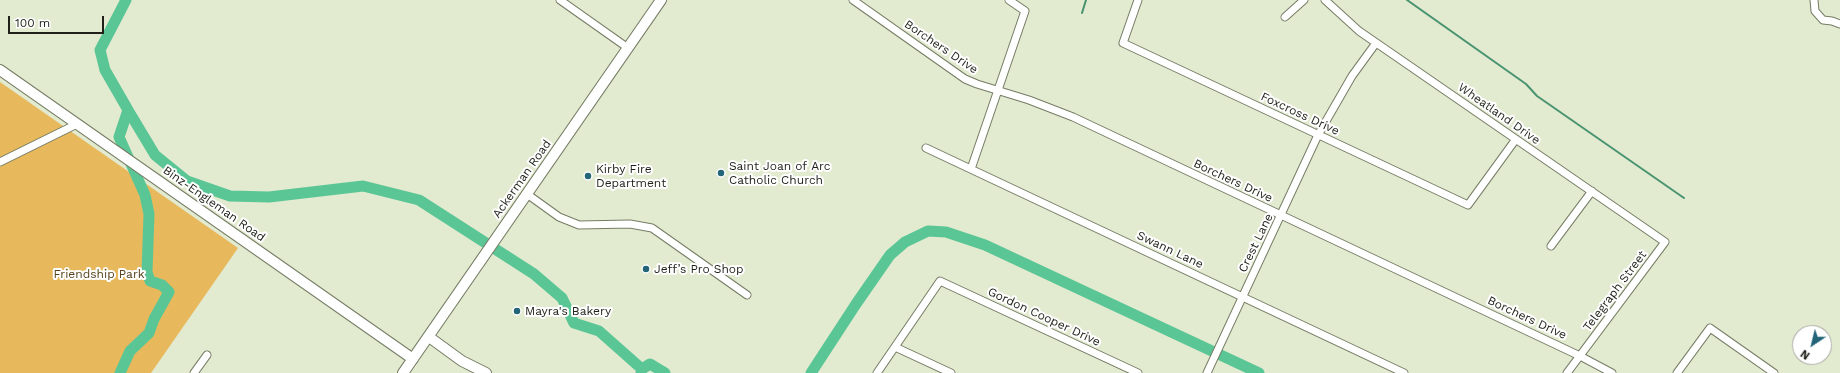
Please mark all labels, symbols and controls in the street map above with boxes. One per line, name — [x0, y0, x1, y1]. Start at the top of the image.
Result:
scale bar — [10, 8, 106, 34]
text: 100 m — [15, 16, 50, 30]
street label: Borchers Drive — [901, 17, 981, 77]
street label: Wheatland Drive — [1455, 80, 1543, 148]
street label: Foxcross Drive — [1258, 90, 1342, 138]
street label: Ackerman Road — [490, 137, 554, 221]
street label: Borchers Drive — [1191, 156, 1275, 206]
place label: Saint Joan of Arc Catholic Church — [729, 159, 830, 187]
place label: Kirby Fire Department — [596, 162, 666, 190]
street label: Binz-Engleman Road — [160, 163, 268, 245]
marker: Saint Joan of Arc Catholic Church — [716, 168, 726, 178]
marker: Kirby Fire Department — [583, 171, 593, 181]
street label: Crest Lane — [1236, 211, 1276, 275]
street label: Swann Lane — [1134, 228, 1206, 272]
street label: Telegraph Street — [1580, 248, 1650, 334]
place label: Jeff’s Pro Shop — [654, 262, 744, 276]
marker: Jeff’s Pro Shop — [641, 264, 651, 274]
park label: Friendship Park — [53, 267, 145, 281]
street label: Gordon Cooper Drive — [985, 285, 1103, 349]
street label: Borchers Drive — [1485, 293, 1569, 343]
place label: Mayra's Bakery — [525, 304, 611, 318]
marker: Mayra's Bakery — [512, 306, 522, 316]
north arrow — [1792, 325, 1832, 365]
text: N — [1798, 347, 1812, 362]

